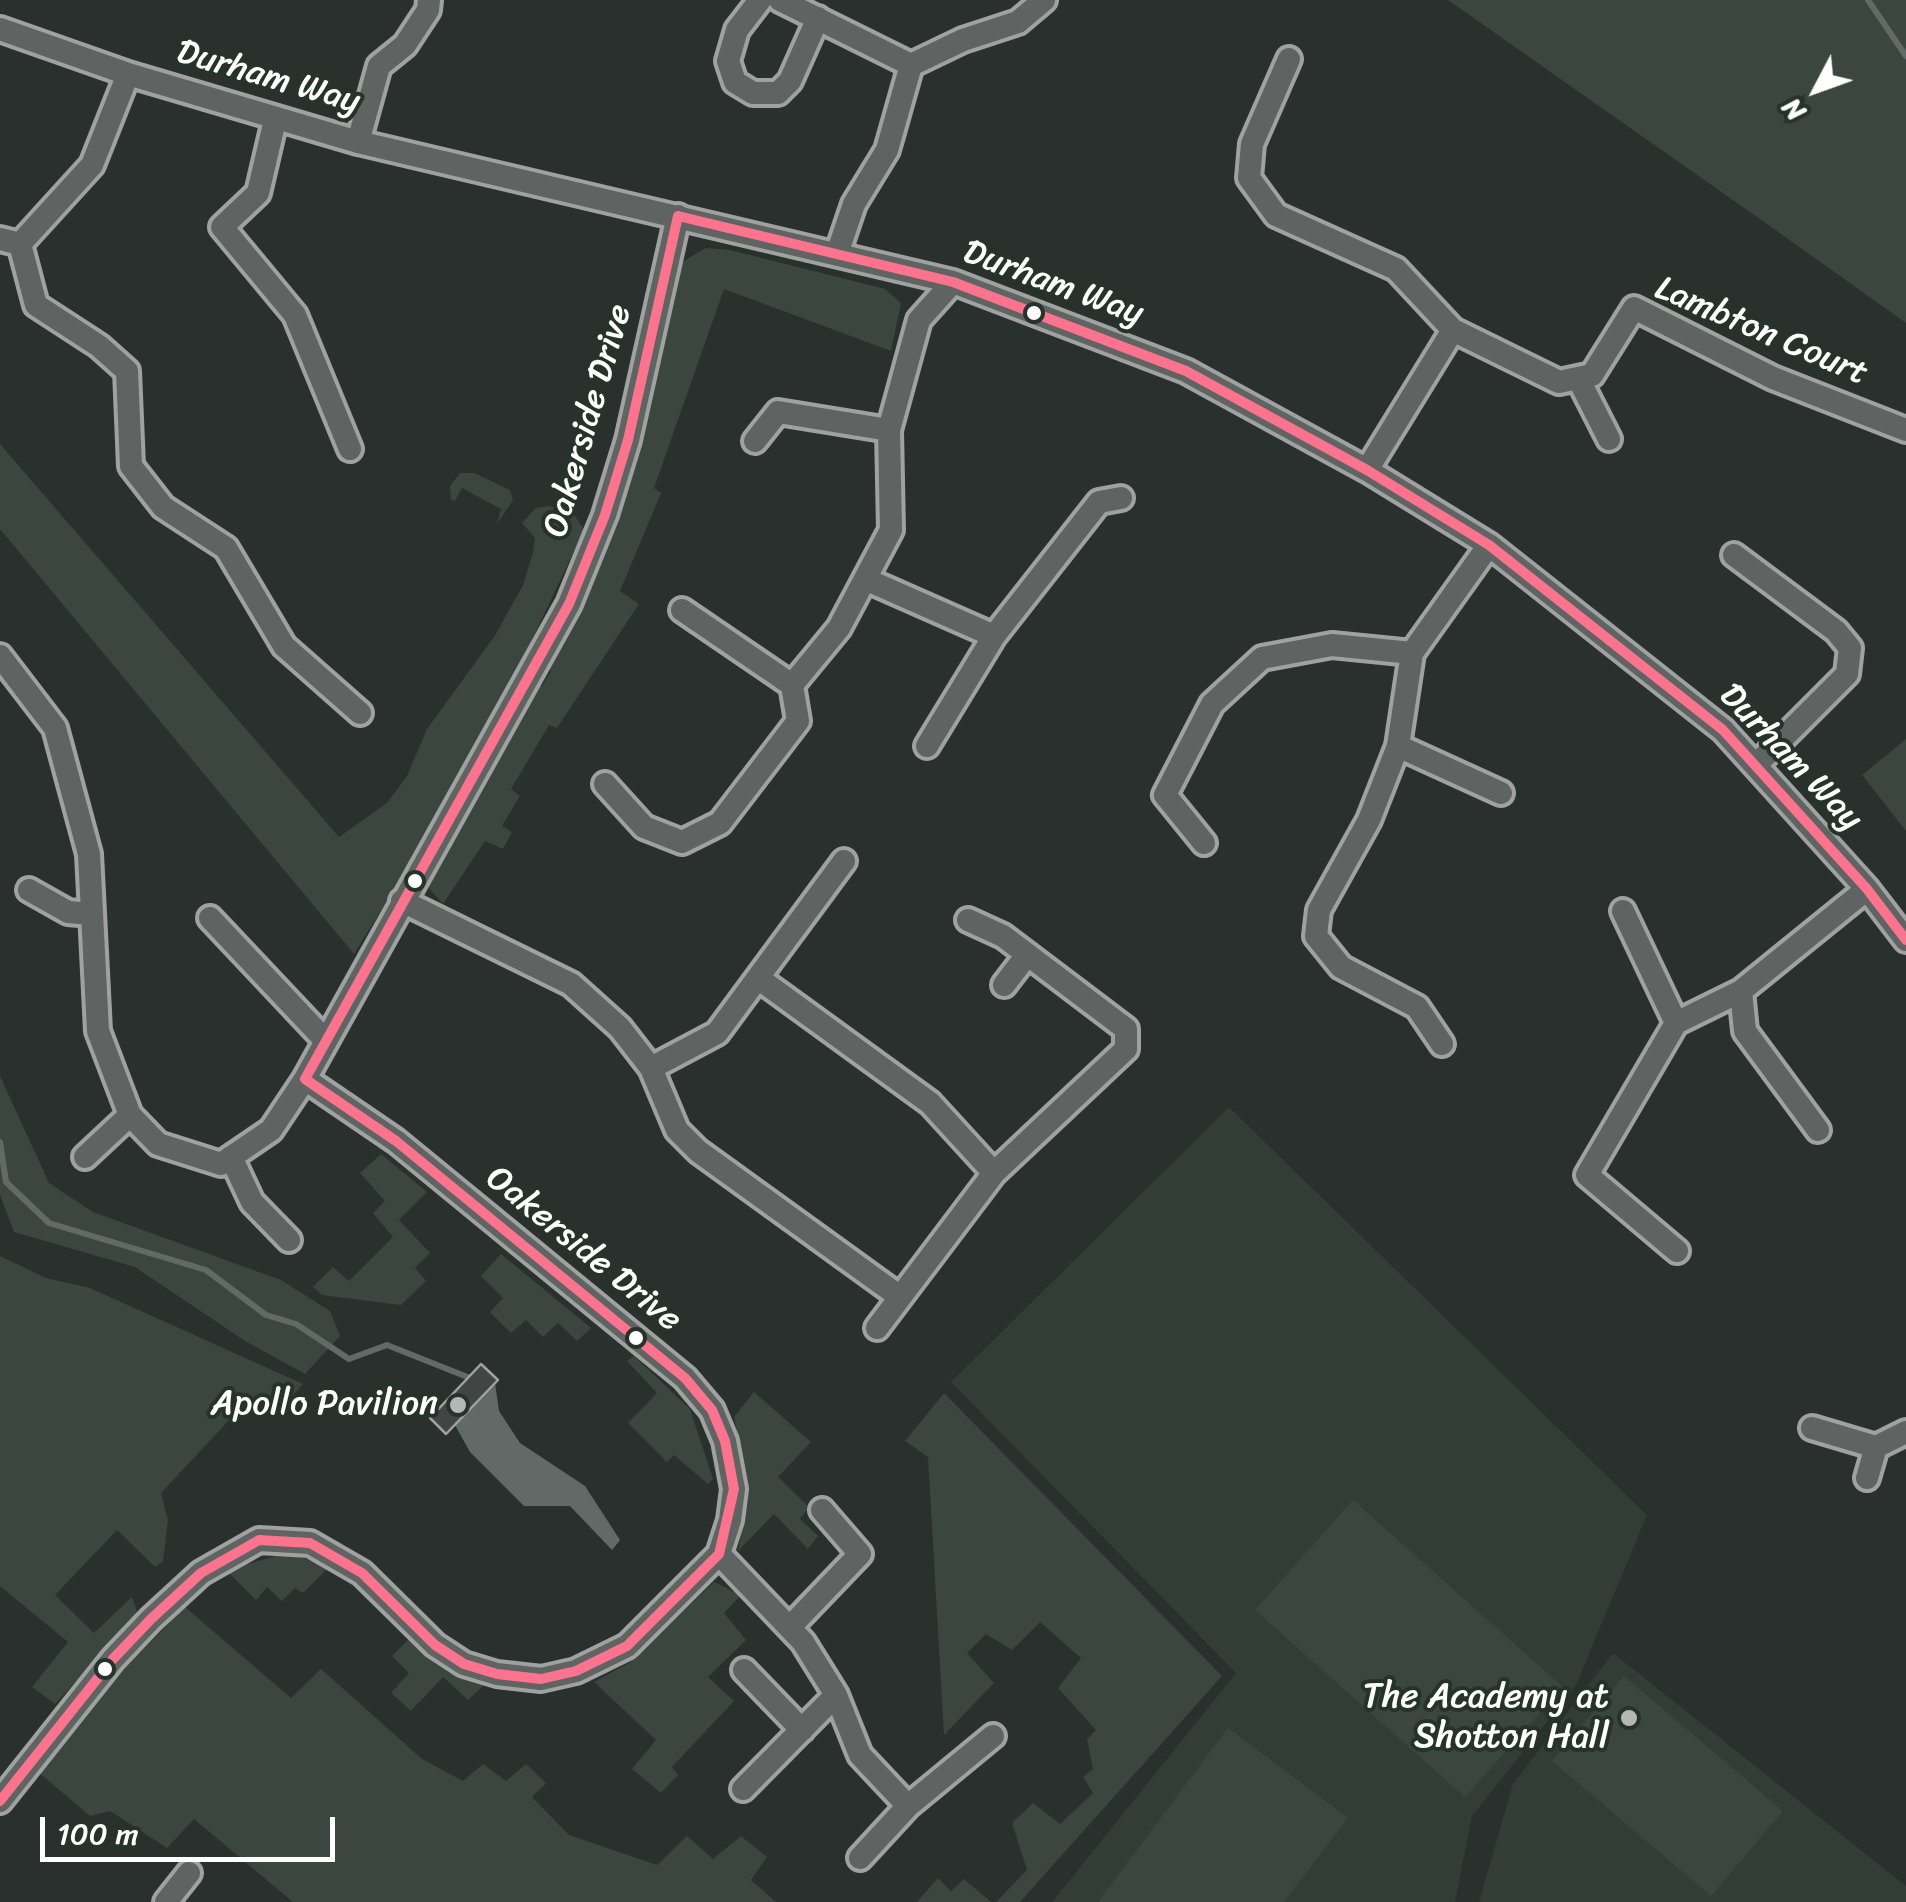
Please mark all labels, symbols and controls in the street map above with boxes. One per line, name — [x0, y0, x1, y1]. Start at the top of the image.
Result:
street label: Durham Way — [172, 32, 364, 124]
north arrow — [1766, 40, 1866, 140]
text: N — [1768, 87, 1818, 133]
street label: Durham Way — [957, 232, 1149, 336]
street label: Lambton Court — [1648, 268, 1874, 396]
street label: Oakerside Drive — [536, 300, 642, 542]
unlabelled marker — [1024, 303, 1044, 323]
street label: Durham Way — [1709, 676, 1871, 840]
unlabelled marker — [405, 871, 425, 891]
street label: Oakerside Drive — [477, 1158, 689, 1342]
unlabelled marker — [626, 1328, 646, 1348]
place label: Apollo Pavilion — [211, 1384, 438, 1426]
marker: Apollo Pavilion — [447, 1394, 469, 1416]
unlabelled marker — [95, 1659, 115, 1679]
place label: The Academy at Shotton Hall — [1363, 1677, 1609, 1759]
marker: The Academy at Shotton Hall — [1618, 1707, 1640, 1729]
scale bar — [45, 1797, 340, 1859]
text: 100 m — [57, 1807, 139, 1861]

